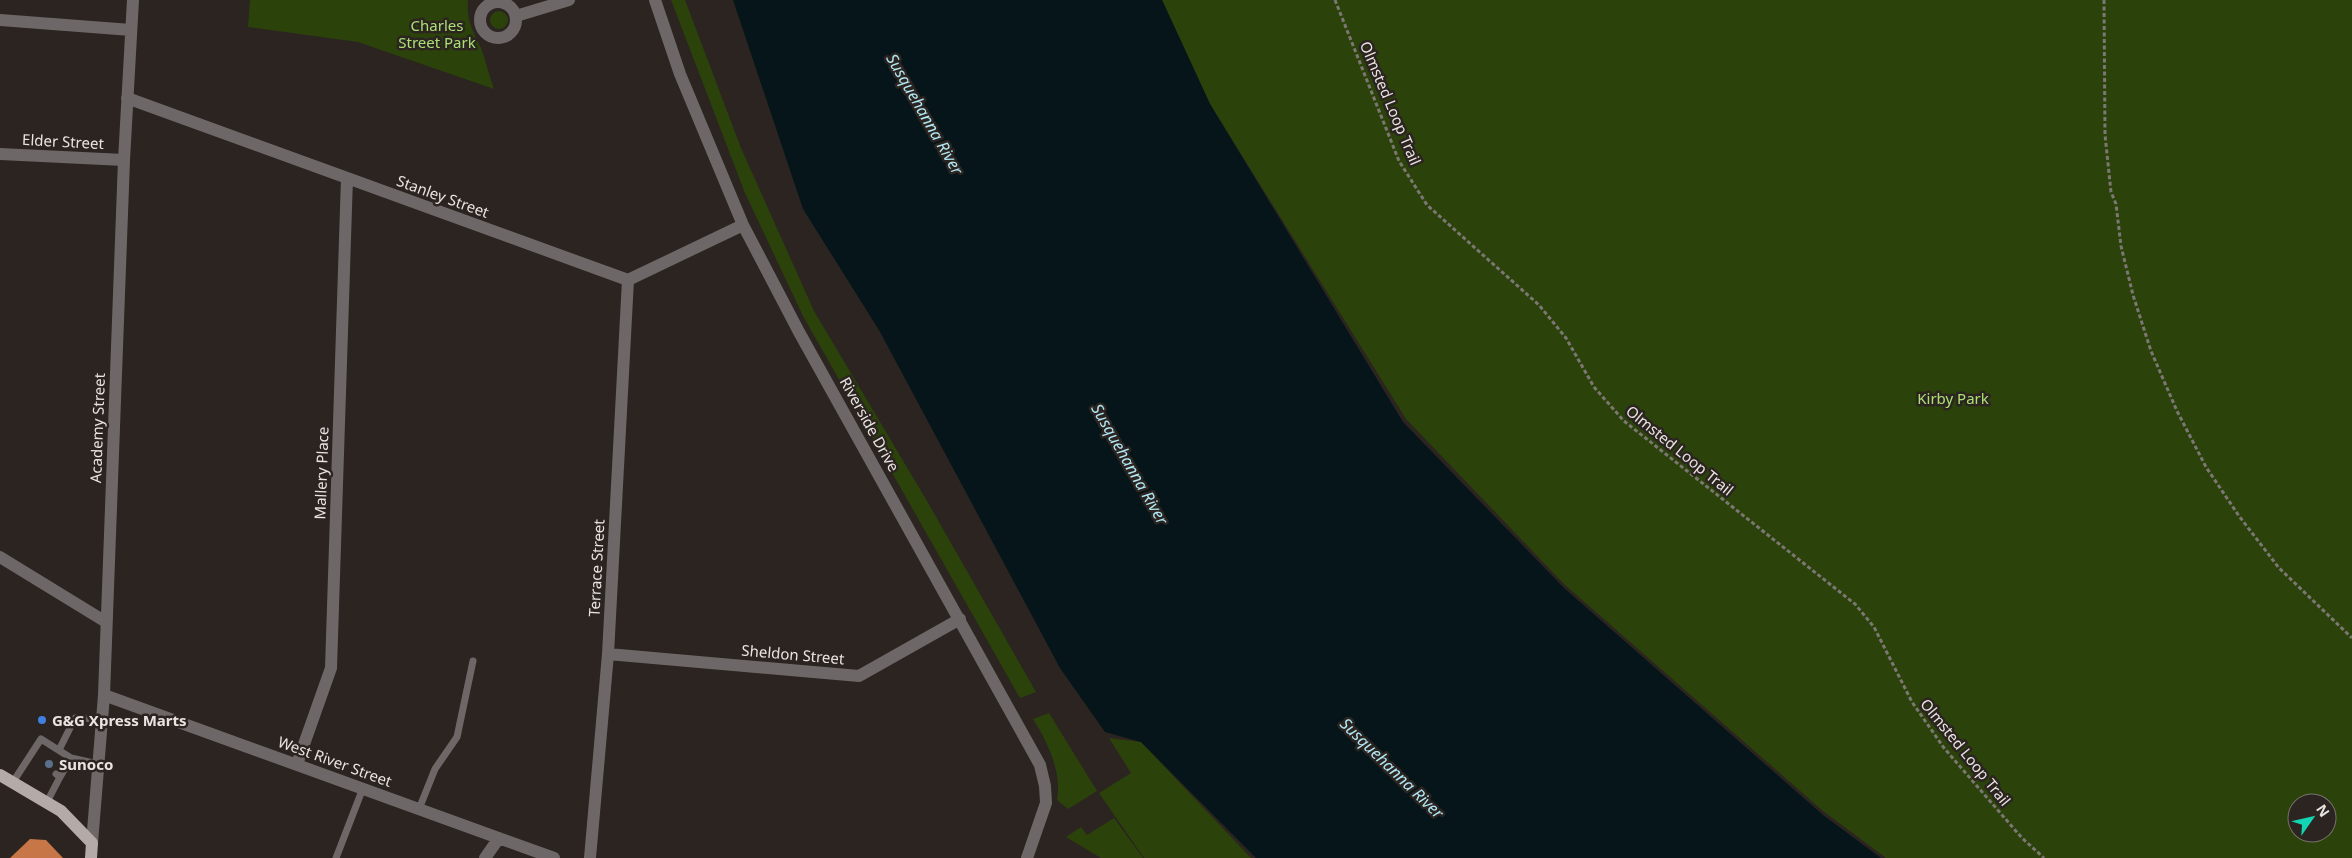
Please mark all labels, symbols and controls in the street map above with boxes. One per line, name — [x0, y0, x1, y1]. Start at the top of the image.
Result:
park label: Charles Street Park — [398, 15, 476, 52]
street label: Olmsted Loop Trail — [1356, 38, 1426, 168]
water label: Susquehanna River — [881, 50, 969, 179]
street label: Elder Street — [22, 129, 105, 153]
street label: Stanley Street — [394, 170, 492, 222]
street label: Academy Street — [85, 372, 109, 483]
street label: Riverside Drive — [836, 373, 904, 475]
park label: Kirby Park — [1917, 388, 1989, 408]
water label: Susquehanna River — [1086, 400, 1174, 529]
street label: Olmsted Loop Trail — [1622, 401, 1738, 499]
street label: Mallery Place — [309, 426, 333, 520]
street label: Terrace Street — [583, 518, 609, 617]
street label: Sheldon Street — [741, 640, 846, 669]
street label: Olmsted Loop Trail — [1917, 694, 2015, 810]
place label: G&G Xpress Marts — [52, 710, 187, 730]
water label: Susquehanna River — [1335, 713, 1449, 824]
marker: G&G Xpress Marts — [36, 714, 48, 726]
street label: West River Street — [275, 731, 395, 791]
place label: Sunoco — [59, 754, 113, 774]
marker: Sunoco — [43, 758, 55, 770]
north arrow — [2287, 793, 2337, 843]
text: N — [2312, 800, 2334, 820]

